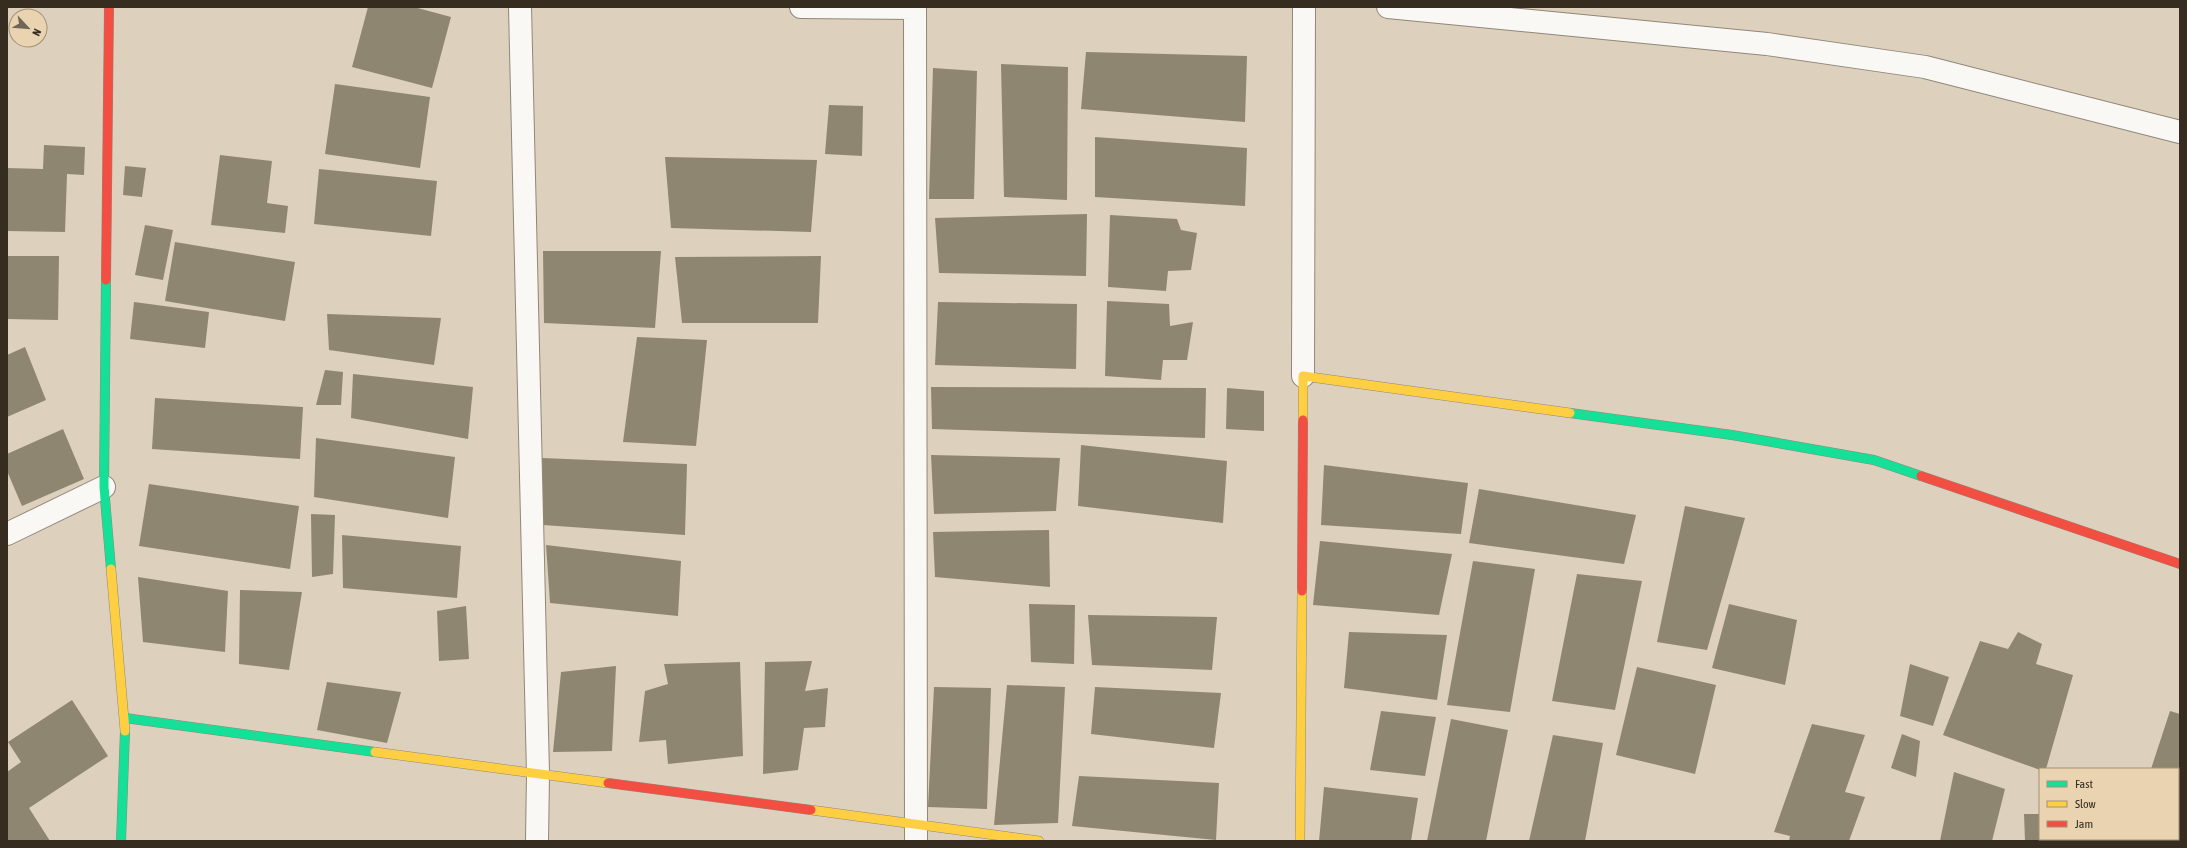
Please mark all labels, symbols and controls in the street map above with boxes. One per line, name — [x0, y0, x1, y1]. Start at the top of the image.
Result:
north arrow — [8, 8, 48, 48]
text: N — [30, 27, 44, 38]
legend — [2039, 768, 2179, 840]
text: Fast — [2075, 777, 2093, 791]
text: Slow — [2075, 797, 2096, 811]
text: Jam — [2075, 817, 2093, 831]

